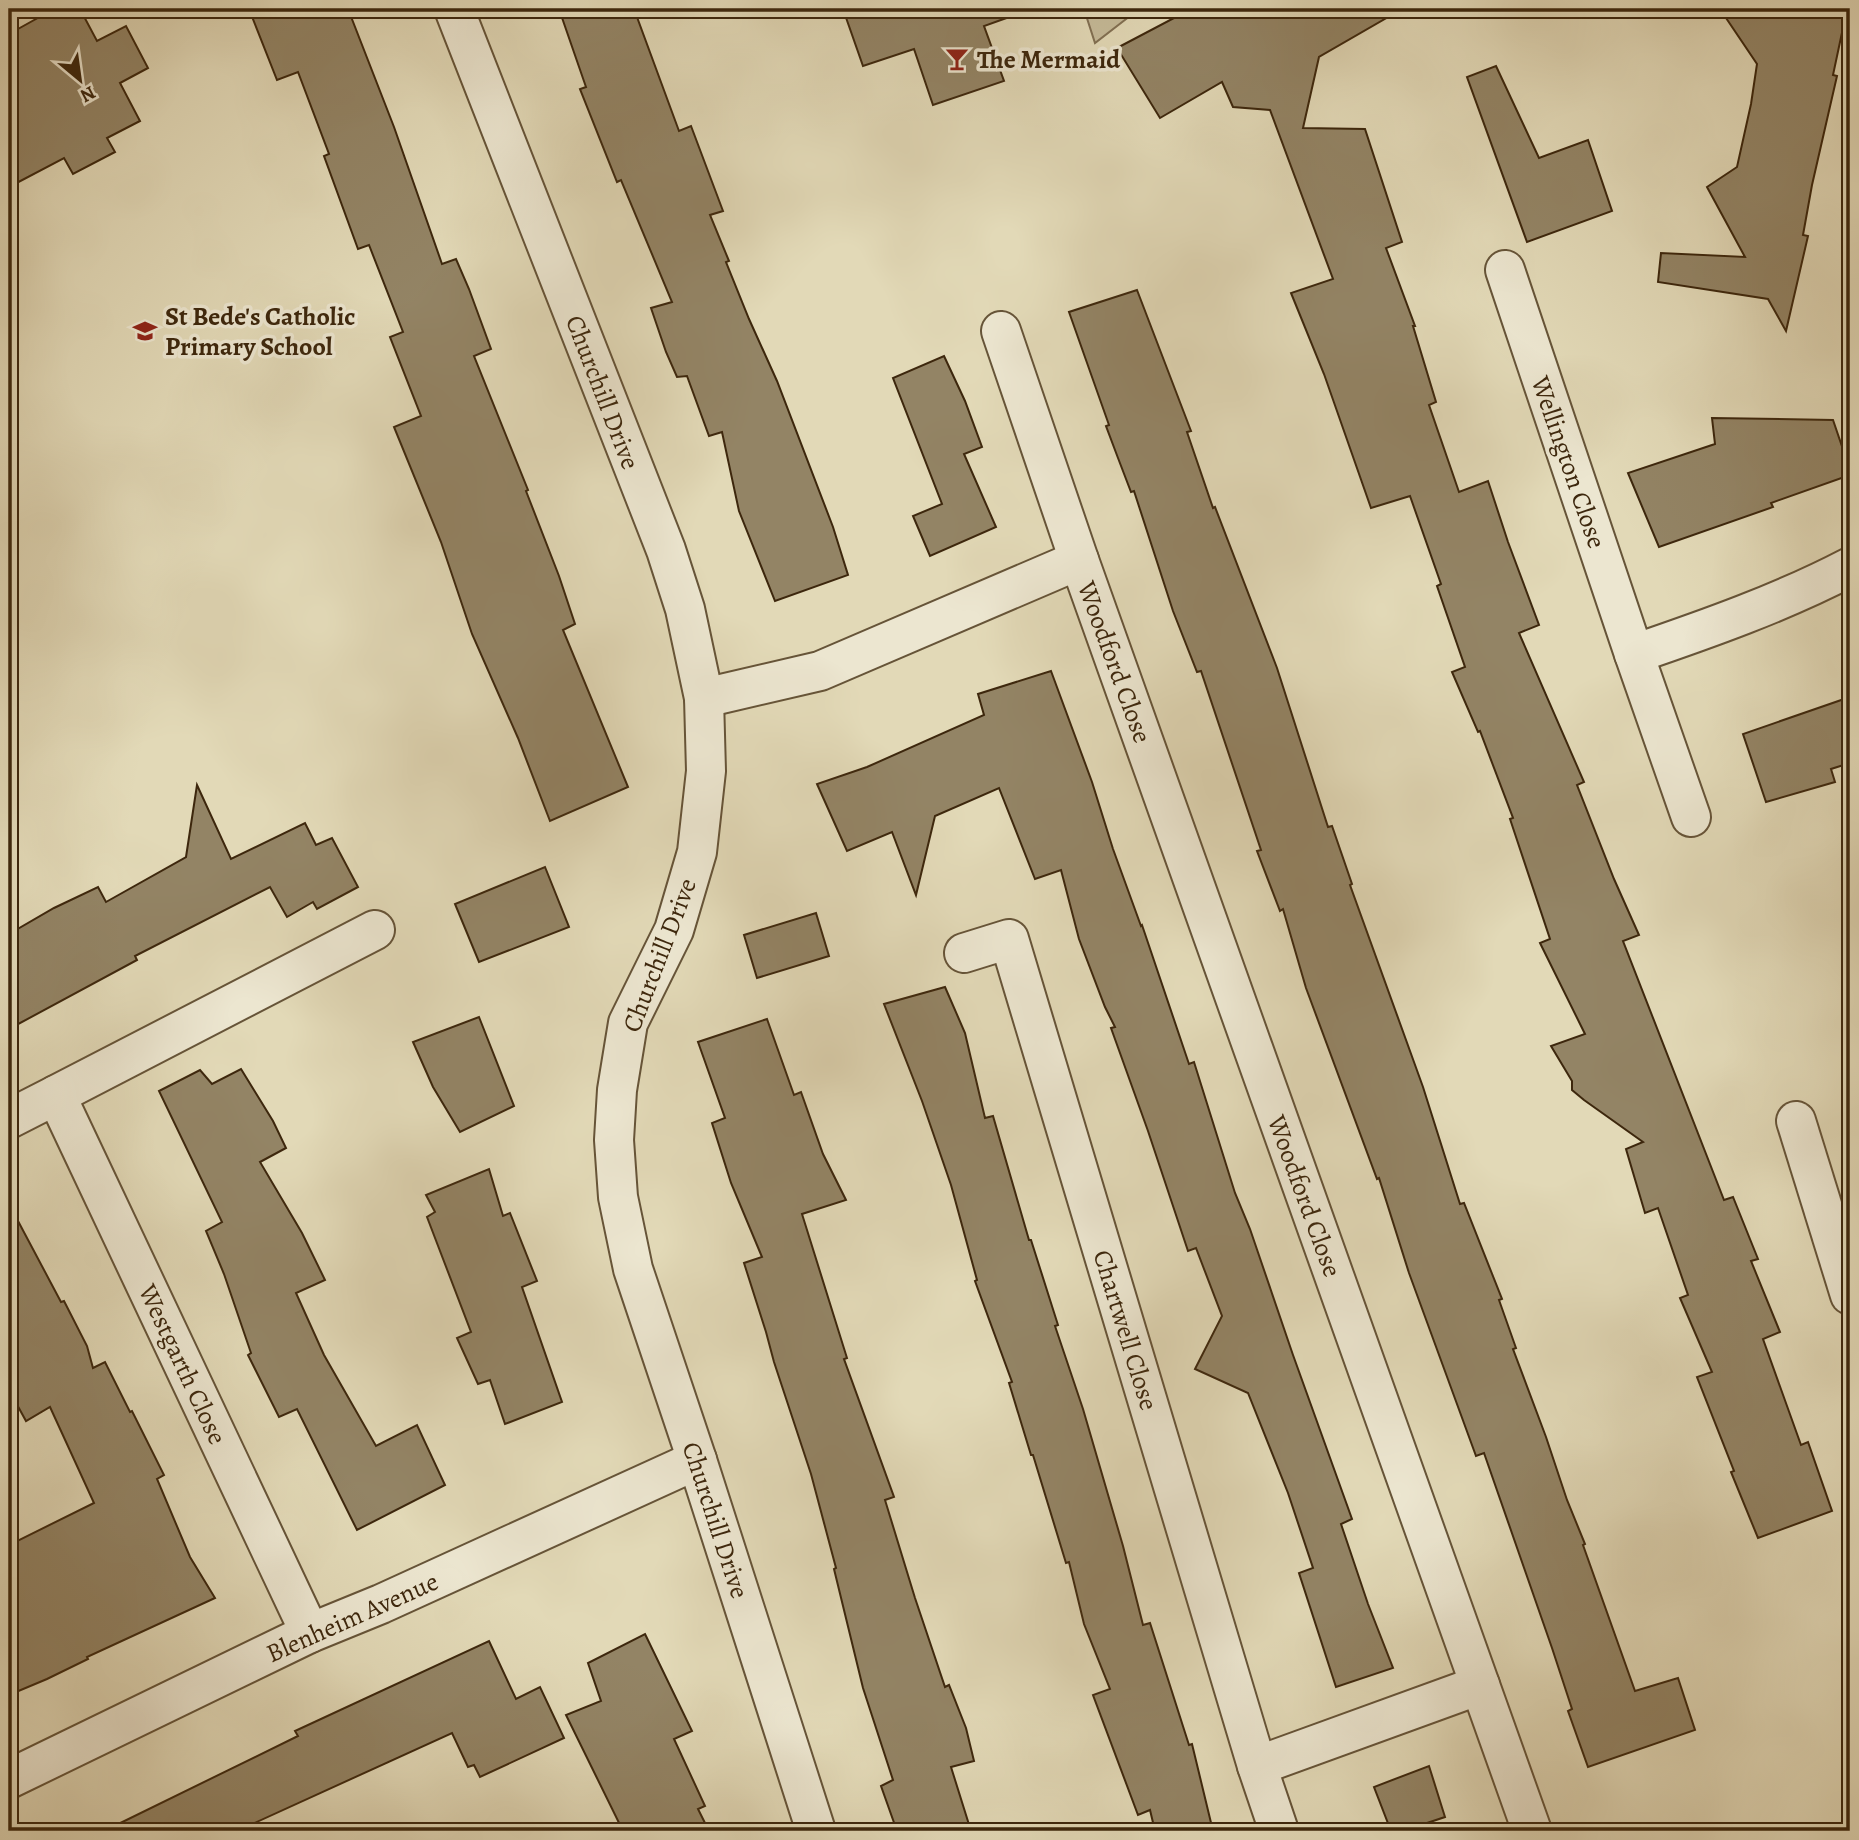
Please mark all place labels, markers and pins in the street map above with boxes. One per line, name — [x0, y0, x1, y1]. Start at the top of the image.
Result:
place label: The Mermaid — [977, 42, 1121, 77]
bar icon: The Mermaid — [943, 45, 971, 73]
place label: St Bede's Catholic Primary School — [165, 299, 355, 364]
school or university icon: St Bede's Catholic Primary School — [131, 317, 159, 345]

